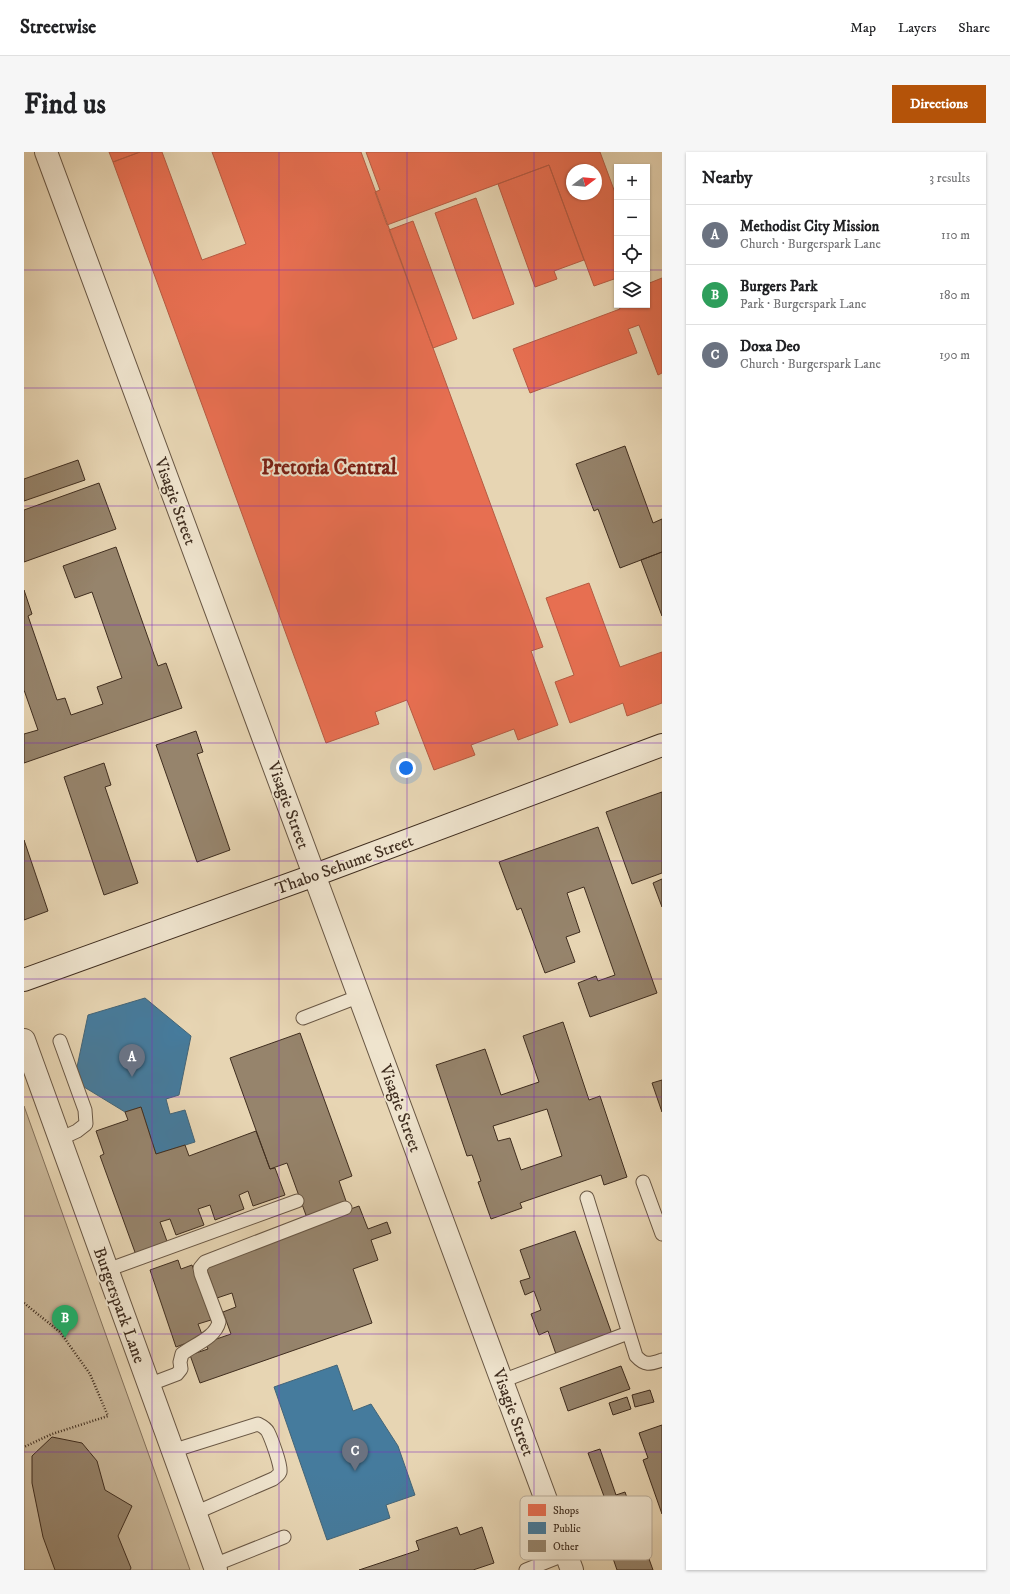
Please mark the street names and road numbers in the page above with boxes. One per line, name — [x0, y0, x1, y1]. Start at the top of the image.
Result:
street label: Visagie Street — [149, 454, 201, 549]
street label: Visagie Street — [262, 758, 314, 853]
street label: Thabo Sehume Street — [272, 830, 417, 900]
street label: Visagie Street — [374, 1061, 426, 1156]
street label: Burgerspark Lane — [88, 1244, 150, 1366]
street label: Visagie Street — [487, 1365, 539, 1460]

